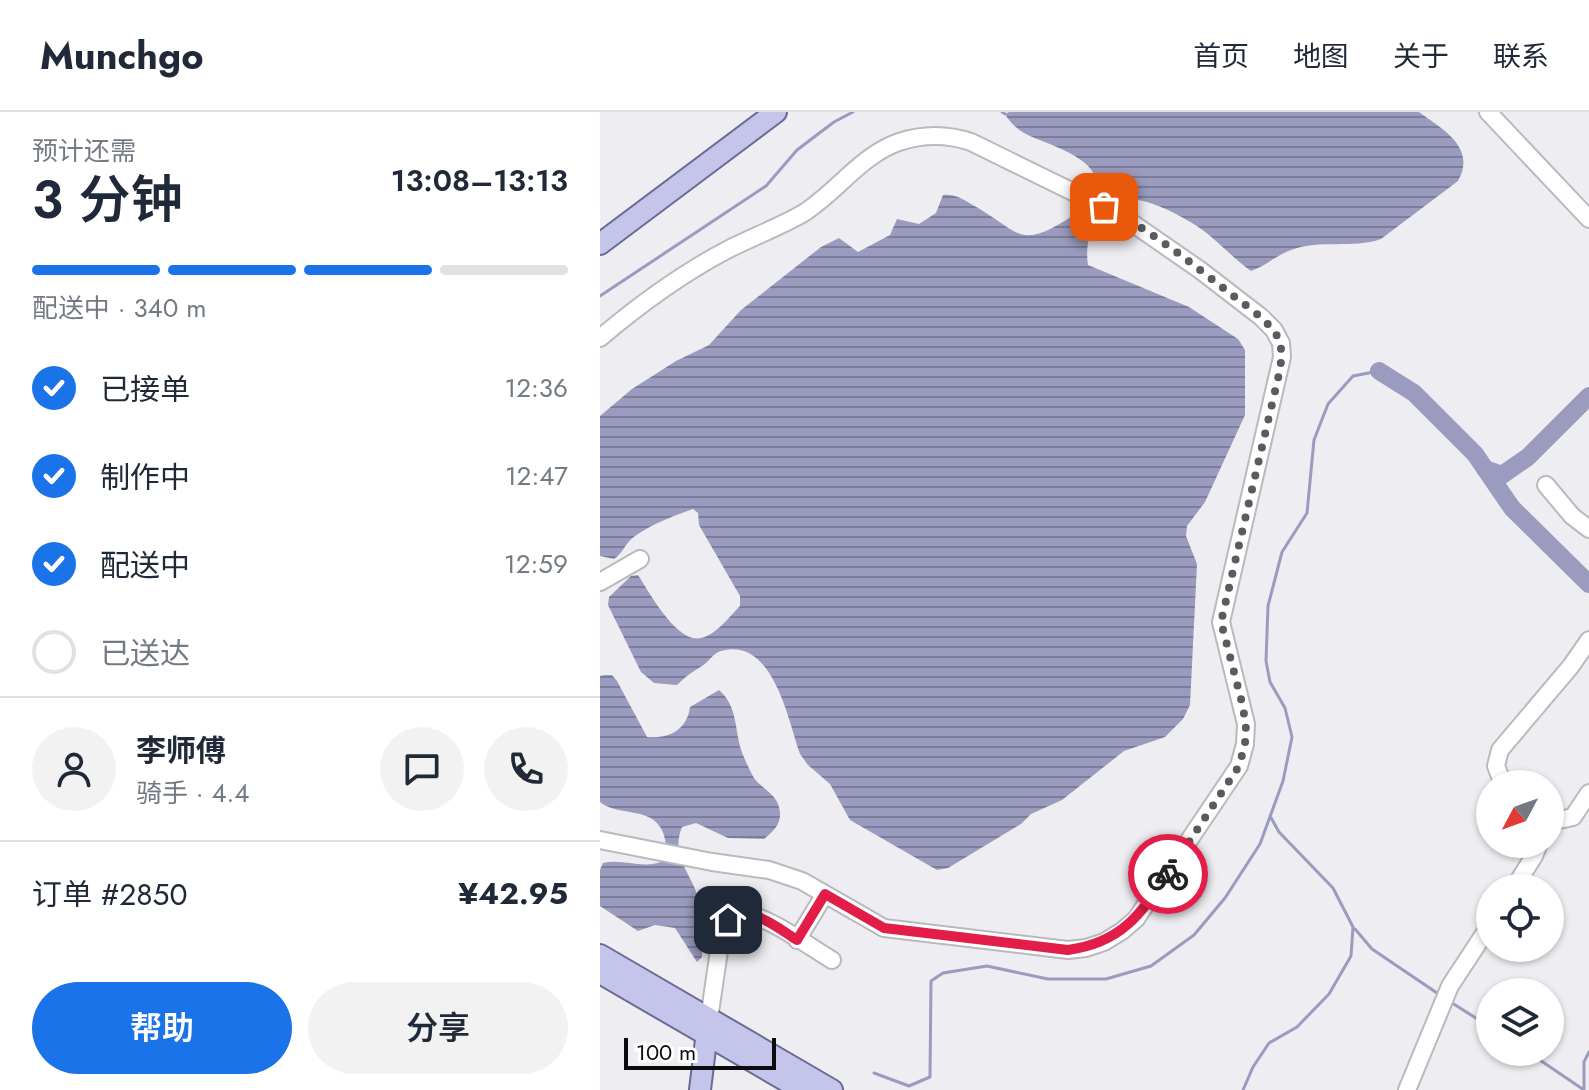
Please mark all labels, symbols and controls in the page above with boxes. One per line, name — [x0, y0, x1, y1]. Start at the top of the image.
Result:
text: Munchgo — [40, 28, 204, 83]
text: 首页 — [1193, 36, 1249, 77]
text: 地图 — [1293, 36, 1349, 77]
text: 关于 — [1393, 36, 1449, 77]
text: 联系 — [1493, 36, 1549, 77]
text: 预计还需 — [32, 132, 136, 170]
text: 13:08–13:13 — [391, 159, 568, 202]
text: 3 分钟 — [32, 162, 183, 238]
pin — [1070, 173, 1138, 241]
icon: bag — [1082, 185, 1126, 229]
text: 配送中 · 340 m — [32, 289, 206, 327]
icon: check — [32, 366, 76, 410]
text: 已接单 — [100, 368, 190, 411]
text: 12:36 — [505, 369, 568, 407]
icon: check — [32, 454, 76, 498]
text: 制作中 — [100, 456, 190, 499]
text: 12:47 — [505, 457, 568, 495]
icon: check — [32, 542, 76, 586]
text: 配送中 — [100, 544, 190, 587]
text: 12:59 — [504, 545, 568, 583]
text: 已送达 — [100, 632, 190, 675]
button: person — [32, 727, 116, 811]
button: chat — [380, 727, 464, 811]
button: phone — [484, 727, 568, 811]
text: 李师傅 — [136, 729, 226, 772]
north arrow — [1476, 770, 1564, 858]
map controls — [1476, 770, 1564, 1066]
text: 骑手 · 4.4 — [136, 774, 250, 812]
courier — [1128, 834, 1208, 914]
icon: bike — [1146, 852, 1190, 896]
text: ¥42.95 — [458, 872, 568, 915]
text: 订单 #2850 — [32, 873, 188, 916]
button: locate — [1476, 874, 1564, 962]
pin — [694, 886, 762, 954]
icon: home — [706, 898, 750, 942]
button: layers — [1476, 978, 1564, 1066]
button: 帮助 — [32, 982, 292, 1074]
button: 分享 — [308, 982, 568, 1074]
scale bar — [624, 1034, 776, 1070]
text: 100 m — [636, 1036, 696, 1068]

